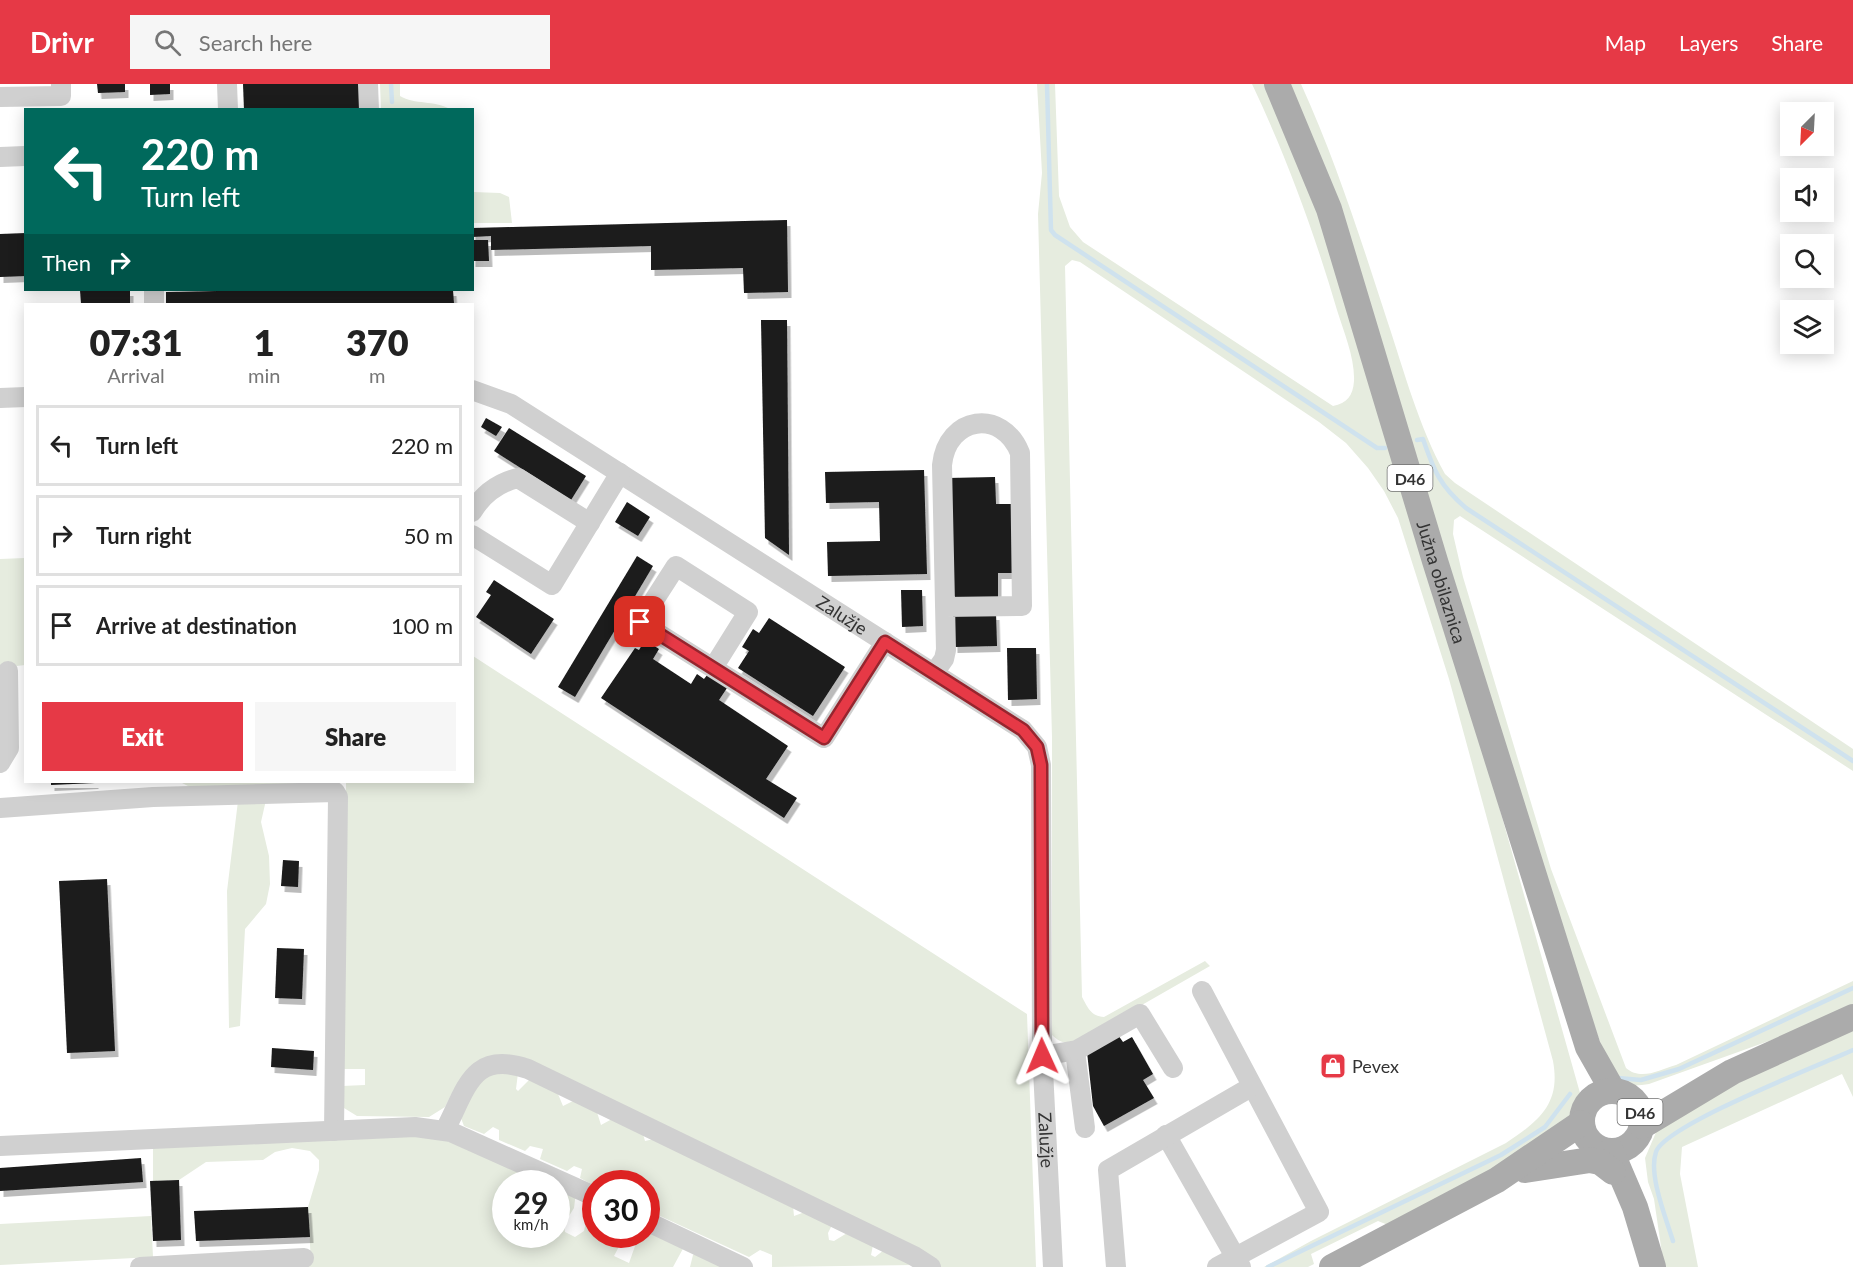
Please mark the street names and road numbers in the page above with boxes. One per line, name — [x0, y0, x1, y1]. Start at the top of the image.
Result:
road number: D46 — [1388, 465, 1432, 491]
street label: Južna obilaznica — [1412, 518, 1471, 646]
street label: Zalužje — [813, 591, 872, 639]
road number: D46 — [1618, 1099, 1662, 1125]
street label: Zalužje — [1034, 1111, 1059, 1169]

